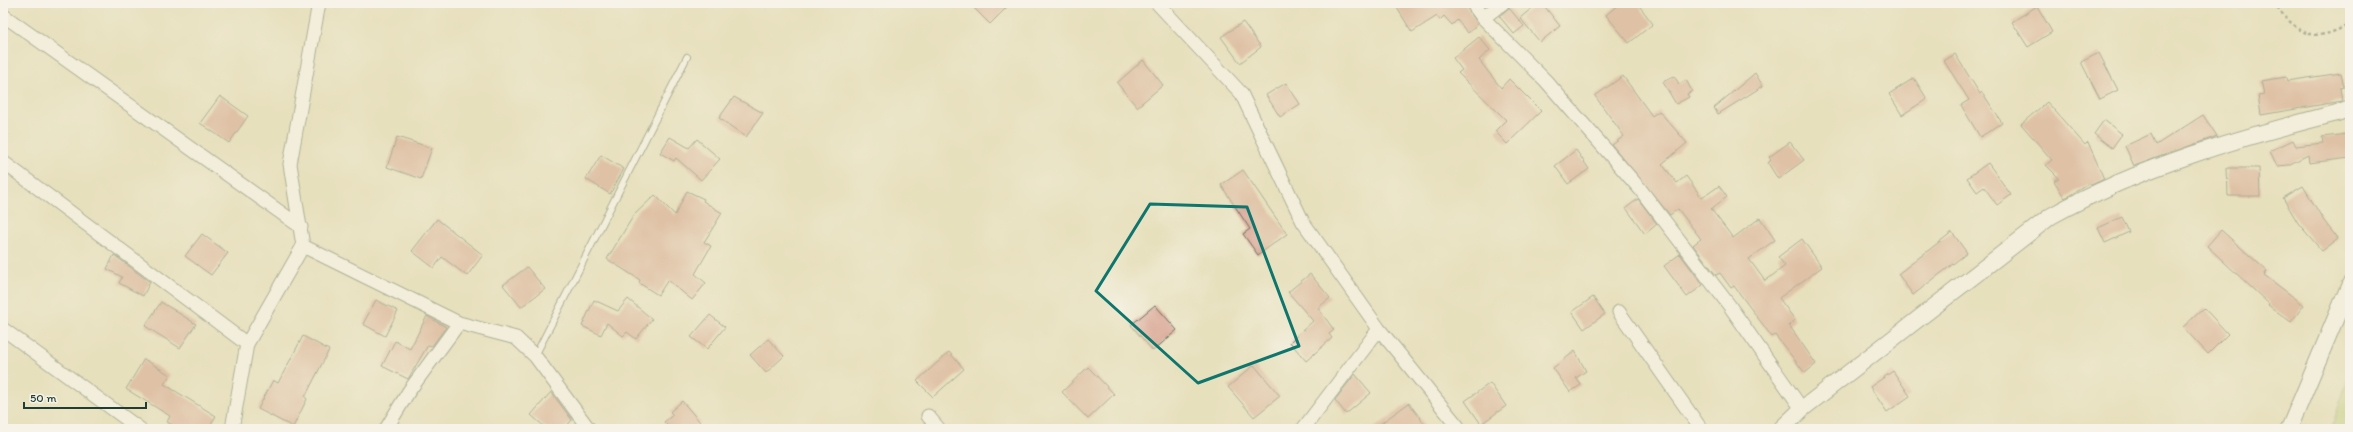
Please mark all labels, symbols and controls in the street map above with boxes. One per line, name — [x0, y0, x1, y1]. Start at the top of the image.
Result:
scale bar — [24, 384, 146, 410]
text: 50 m — [30, 391, 56, 405]

